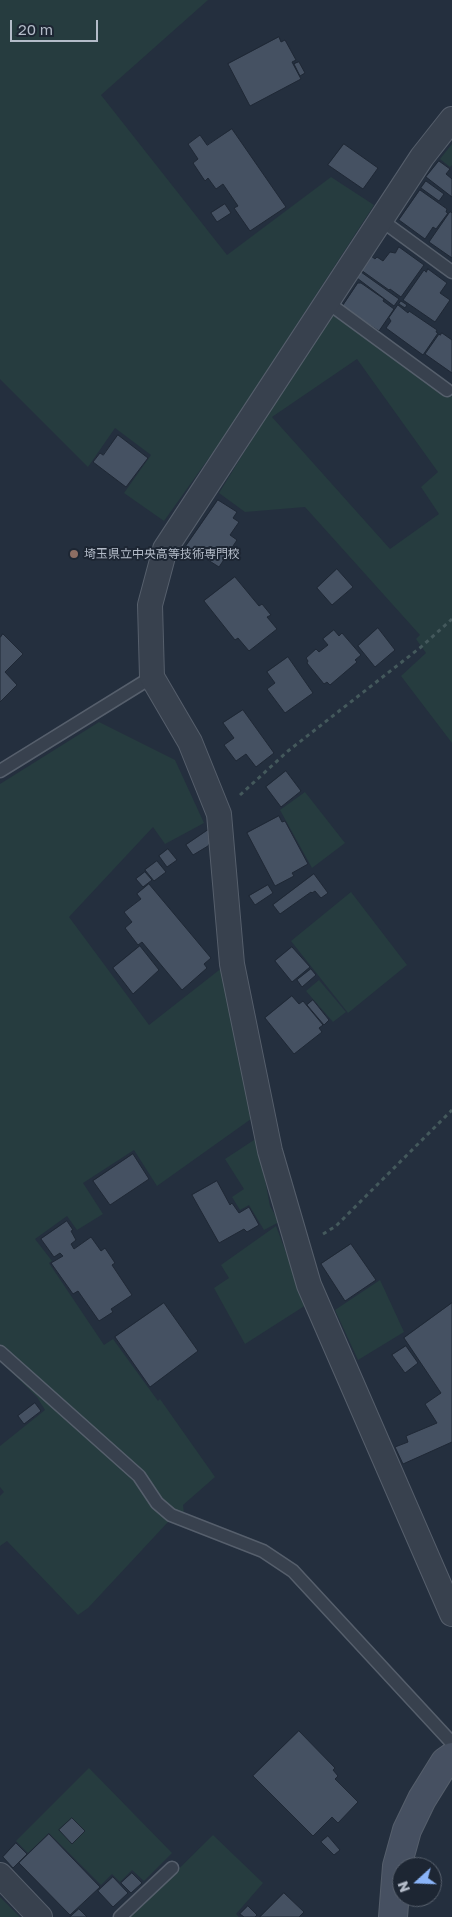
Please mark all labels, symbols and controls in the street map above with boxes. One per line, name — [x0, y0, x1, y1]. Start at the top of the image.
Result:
scale bar — [12, 10, 100, 42]
text: 20 m — [18, 20, 53, 38]
place label: 埼玉県立中央高等技術専門校 — [84, 547, 240, 561]
marker: 埼玉県立中央高等技術専門校 — [68, 548, 80, 560]
north arrow — [392, 1857, 442, 1907]
text: N — [394, 1879, 413, 1895]

